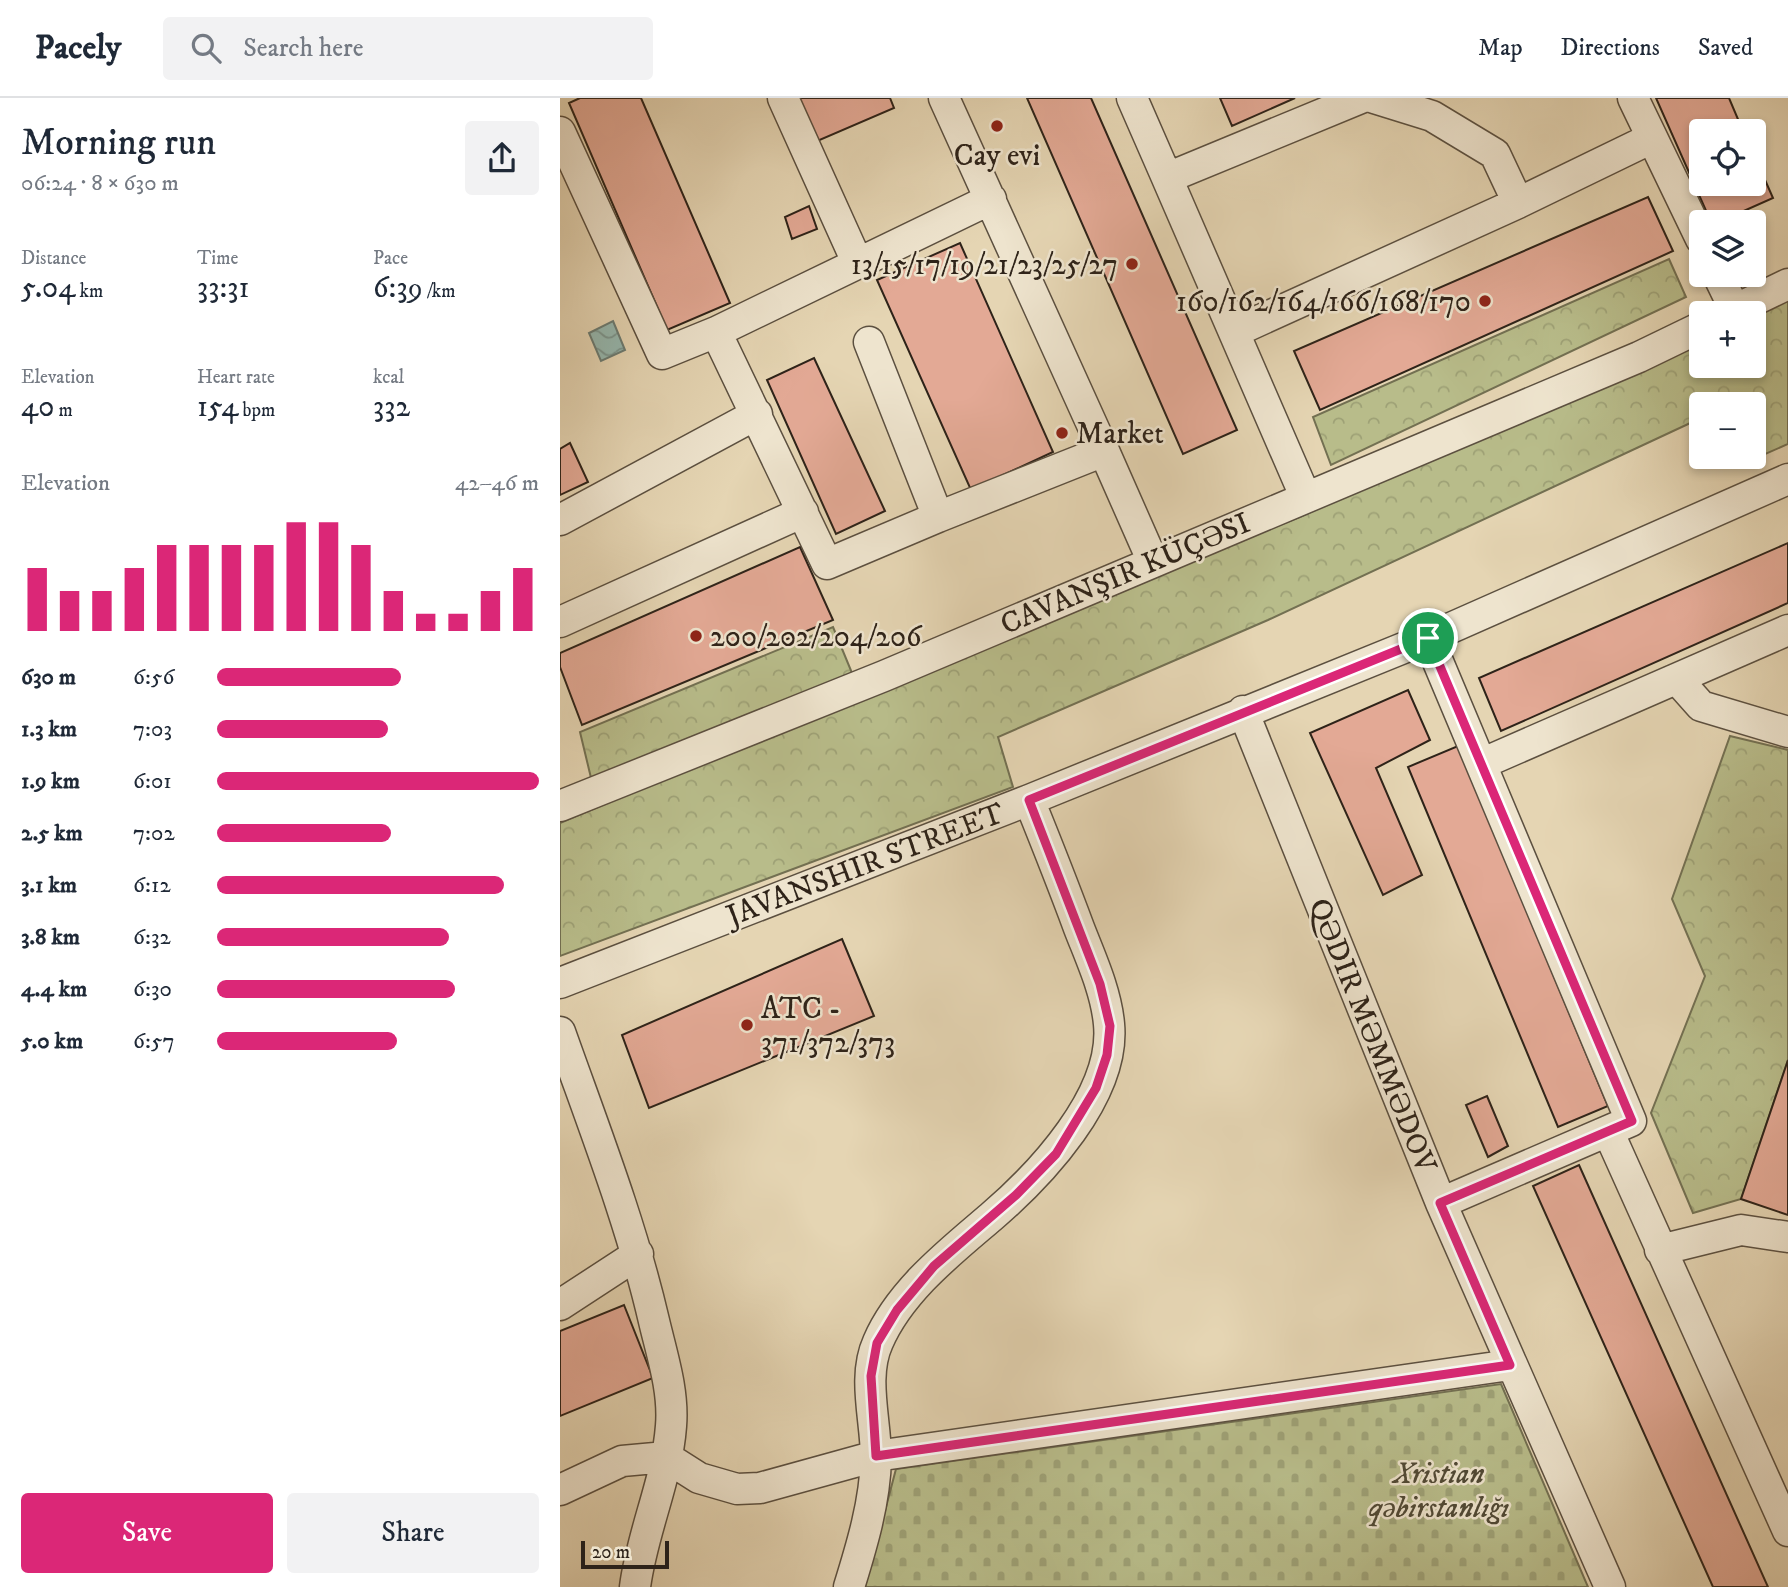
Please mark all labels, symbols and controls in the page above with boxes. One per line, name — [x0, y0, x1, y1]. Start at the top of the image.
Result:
search box — [163, 17, 653, 80]
text: Pacely — [35, 28, 121, 69]
icon: search — [187, 29, 225, 67]
text: Search here — [243, 32, 363, 65]
text: Map — [1478, 33, 1523, 63]
text: Directions — [1561, 33, 1660, 63]
text: Saved — [1698, 33, 1753, 63]
marker: Cay evi — [989, 118, 1005, 134]
text: Morning run — [21, 119, 216, 167]
map controls — [1689, 119, 1766, 469]
button: locate — [1689, 119, 1766, 196]
button: share — [465, 121, 539, 195]
place label: Cay evi — [954, 138, 1040, 175]
text: 06:24 · 8 × 630 m — [21, 169, 179, 198]
button: layers — [1689, 210, 1766, 287]
text: Distance — [21, 247, 86, 270]
text: Time — [197, 247, 238, 270]
text: Pace — [373, 247, 408, 270]
place label: 13/15/17/19/21/23/25/27 — [851, 247, 1118, 284]
marker: 13/15/17/19/21/23/25/27 — [1124, 256, 1140, 272]
text: 5.04 — [21, 270, 75, 307]
text: 33:31 — [197, 270, 249, 307]
text: 6:39 — [373, 270, 423, 307]
text: km — [75, 280, 103, 303]
text: /km — [423, 280, 456, 303]
place label: 160/162/164/166/168/170 — [1176, 284, 1471, 321]
marker: 160/162/164/166/168/170 — [1477, 293, 1493, 309]
button: + — [1689, 301, 1766, 378]
text: Elevation — [21, 366, 95, 389]
text: Heart rate — [197, 366, 275, 389]
text: kcal — [373, 366, 404, 389]
text: 40 — [21, 389, 54, 426]
text: 154 — [197, 389, 238, 426]
text: 332 — [373, 389, 410, 426]
button: − — [1689, 392, 1766, 469]
text: m — [54, 399, 73, 422]
text: bpm — [238, 399, 275, 422]
place label: Market — [1076, 416, 1164, 453]
marker: Market — [1054, 425, 1070, 441]
text: Elevation — [21, 469, 110, 498]
text: 42–46 m — [455, 469, 539, 498]
street label: CAVANŞIR KÜÇƏSI — [994, 503, 1256, 644]
pin — [1398, 608, 1458, 668]
place label: 200/202/204/206 — [710, 619, 923, 656]
icon: arrive — [1409, 619, 1447, 657]
marker: 200/202/204/206 — [688, 628, 704, 644]
text: 630 m — [21, 663, 76, 692]
text: 6:56 — [133, 663, 174, 692]
text: 1.3 km — [21, 715, 77, 744]
text: 7:03 — [133, 715, 172, 744]
text: 1.9 km — [21, 767, 80, 796]
text: 6:01 — [133, 767, 172, 796]
street label: JAVANSHIR STREET — [719, 795, 1010, 936]
text: 2.5 km — [21, 819, 83, 848]
text: 7:02 — [133, 819, 175, 848]
text: 3.1 km — [21, 871, 77, 900]
text: 6:12 — [133, 871, 171, 900]
street label: QƏDIR MƏMMƏDOV — [1300, 893, 1444, 1179]
text: 3.8 km — [21, 923, 80, 952]
text: 6:32 — [133, 923, 171, 952]
text: 4.4 km — [21, 975, 87, 1004]
text: 6:30 — [133, 975, 172, 1004]
place label: ATC - 371/372/373 — [761, 991, 895, 1062]
marker: ATC - 371/372/373 — [739, 1017, 755, 1033]
text: 5.0 km — [21, 1027, 83, 1056]
text: 6:57 — [133, 1027, 175, 1056]
park label: Xristian qəbirstanlığı — [1368, 1456, 1509, 1527]
button: Save — [21, 1493, 273, 1573]
button: Share — [287, 1493, 539, 1573]
scale bar — [581, 1538, 668, 1570]
text: 20 m — [592, 1541, 630, 1564]

